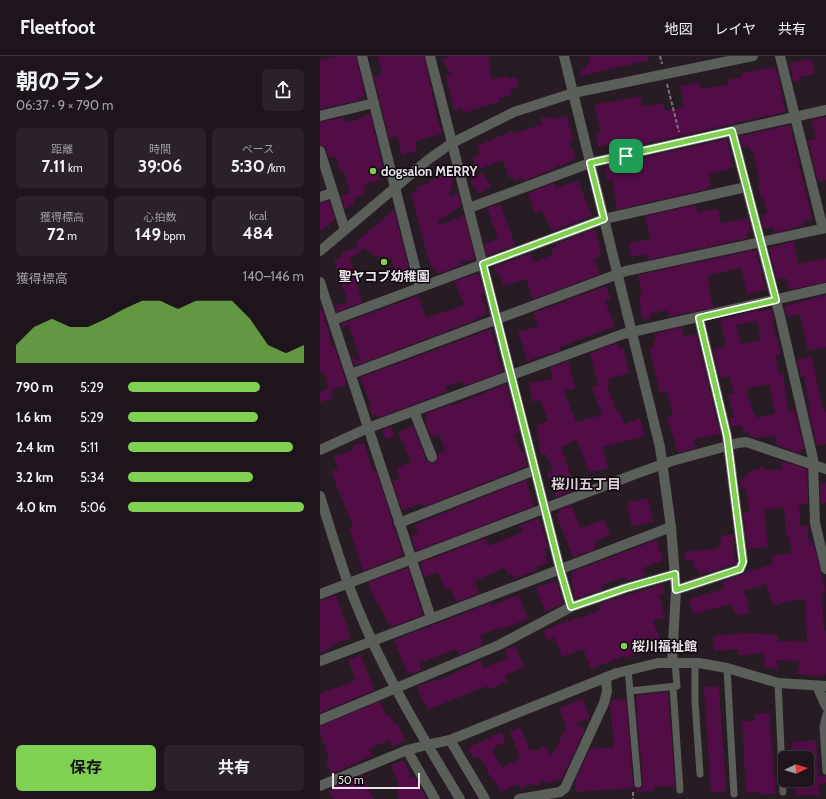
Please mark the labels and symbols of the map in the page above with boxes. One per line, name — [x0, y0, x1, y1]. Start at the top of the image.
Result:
pin — [609, 139, 643, 173]
place label: dogsalon MERRY — [381, 163, 477, 179]
marker: dogsalon MERRY — [368, 166, 378, 176]
marker: 聖ヤコブ幼稚園 — [379, 257, 389, 267]
place label: 聖ヤコブ幼稚園 — [338, 268, 430, 284]
district label: 桜川五丁目 — [551, 475, 621, 493]
place label: 桜川福祉館 — [632, 638, 697, 654]
marker: 桜川福祉館 — [619, 641, 629, 651]
north arrow — [778, 751, 814, 787]
scale bar — [332, 771, 420, 790]

